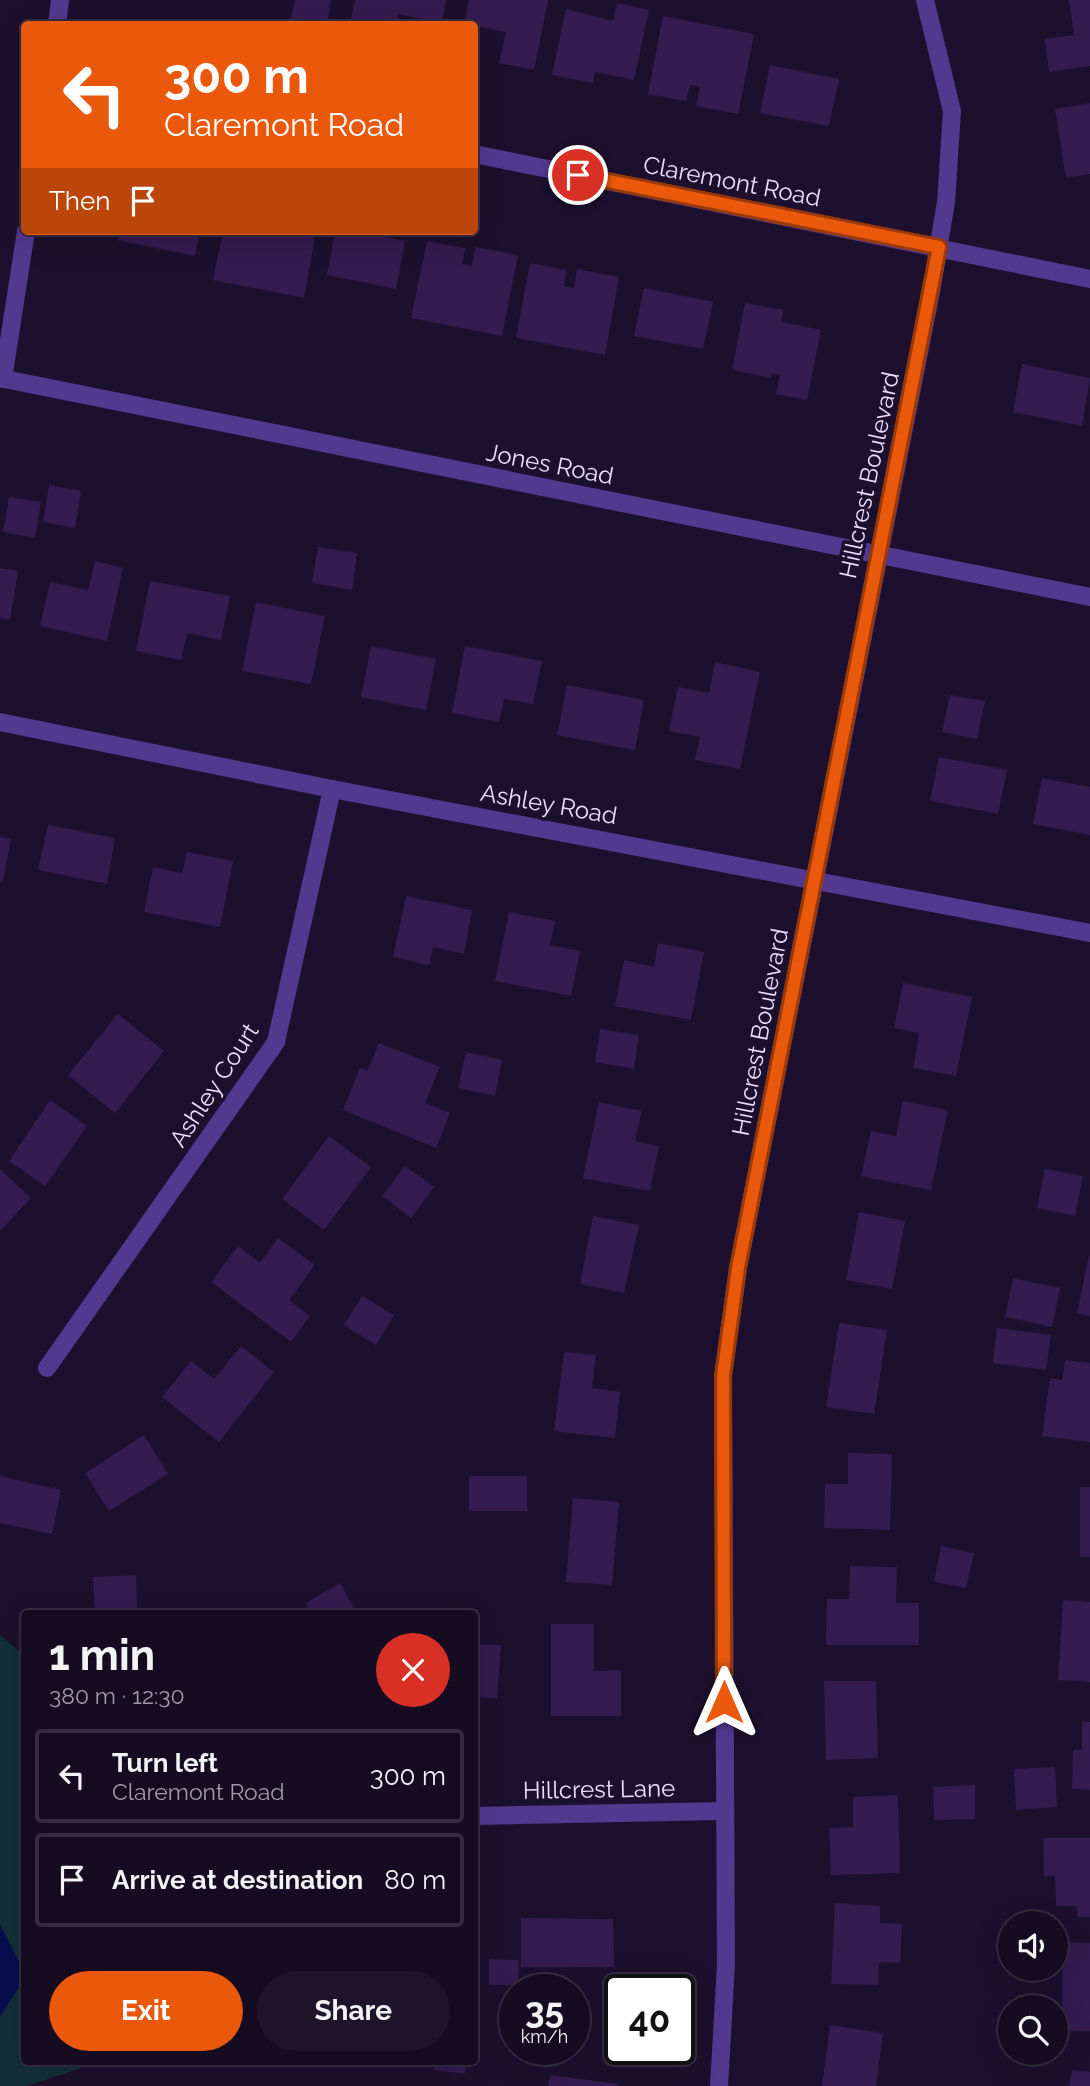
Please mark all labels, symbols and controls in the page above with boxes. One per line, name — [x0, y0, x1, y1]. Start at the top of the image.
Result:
text: 300 m — [164, 47, 309, 104]
icon: left — [49, 49, 140, 140]
text: Claremont Road — [164, 106, 404, 143]
pin — [548, 145, 608, 205]
street label: Claremont Road — [641, 150, 823, 212]
icon: arrive — [559, 156, 597, 194]
icon: arrive — [124, 182, 162, 220]
text: Then — [49, 186, 110, 216]
street label: Hillcrest Boulevard — [833, 369, 905, 581]
street label: Jones Road — [484, 437, 616, 491]
street label: Ashley Road — [479, 778, 619, 830]
street label: Hillcrest Boulevard — [726, 926, 794, 1138]
street label: Ashley Court — [163, 1018, 265, 1152]
text: 1 min — [49, 1631, 155, 1680]
button: close — [376, 1633, 450, 1707]
position arrow — [687, 1665, 761, 1739]
text: 380 m · 12:30 — [49, 1682, 185, 1709]
text: Turn left — [112, 1748, 218, 1778]
icon: left — [53, 1757, 91, 1795]
text: 300 m — [370, 1761, 446, 1791]
street label: Hillcrest Lane — [523, 1773, 675, 1805]
text: Claremont Road — [112, 1778, 285, 1805]
icon: arrive — [53, 1861, 91, 1899]
text: Arrive at destination — [112, 1865, 363, 1895]
text: 80 m — [384, 1865, 446, 1895]
map controls — [998, 1911, 1068, 2065]
button: sound — [998, 1911, 1068, 1981]
button: Exit — [49, 1971, 243, 2051]
button: Share — [257, 1971, 450, 2051]
speed limit sign: 40 — [604, 1974, 695, 2065]
text: 35 — [525, 1990, 564, 2031]
button: search — [998, 1995, 1068, 2065]
text: km/h — [521, 2026, 568, 2047]

